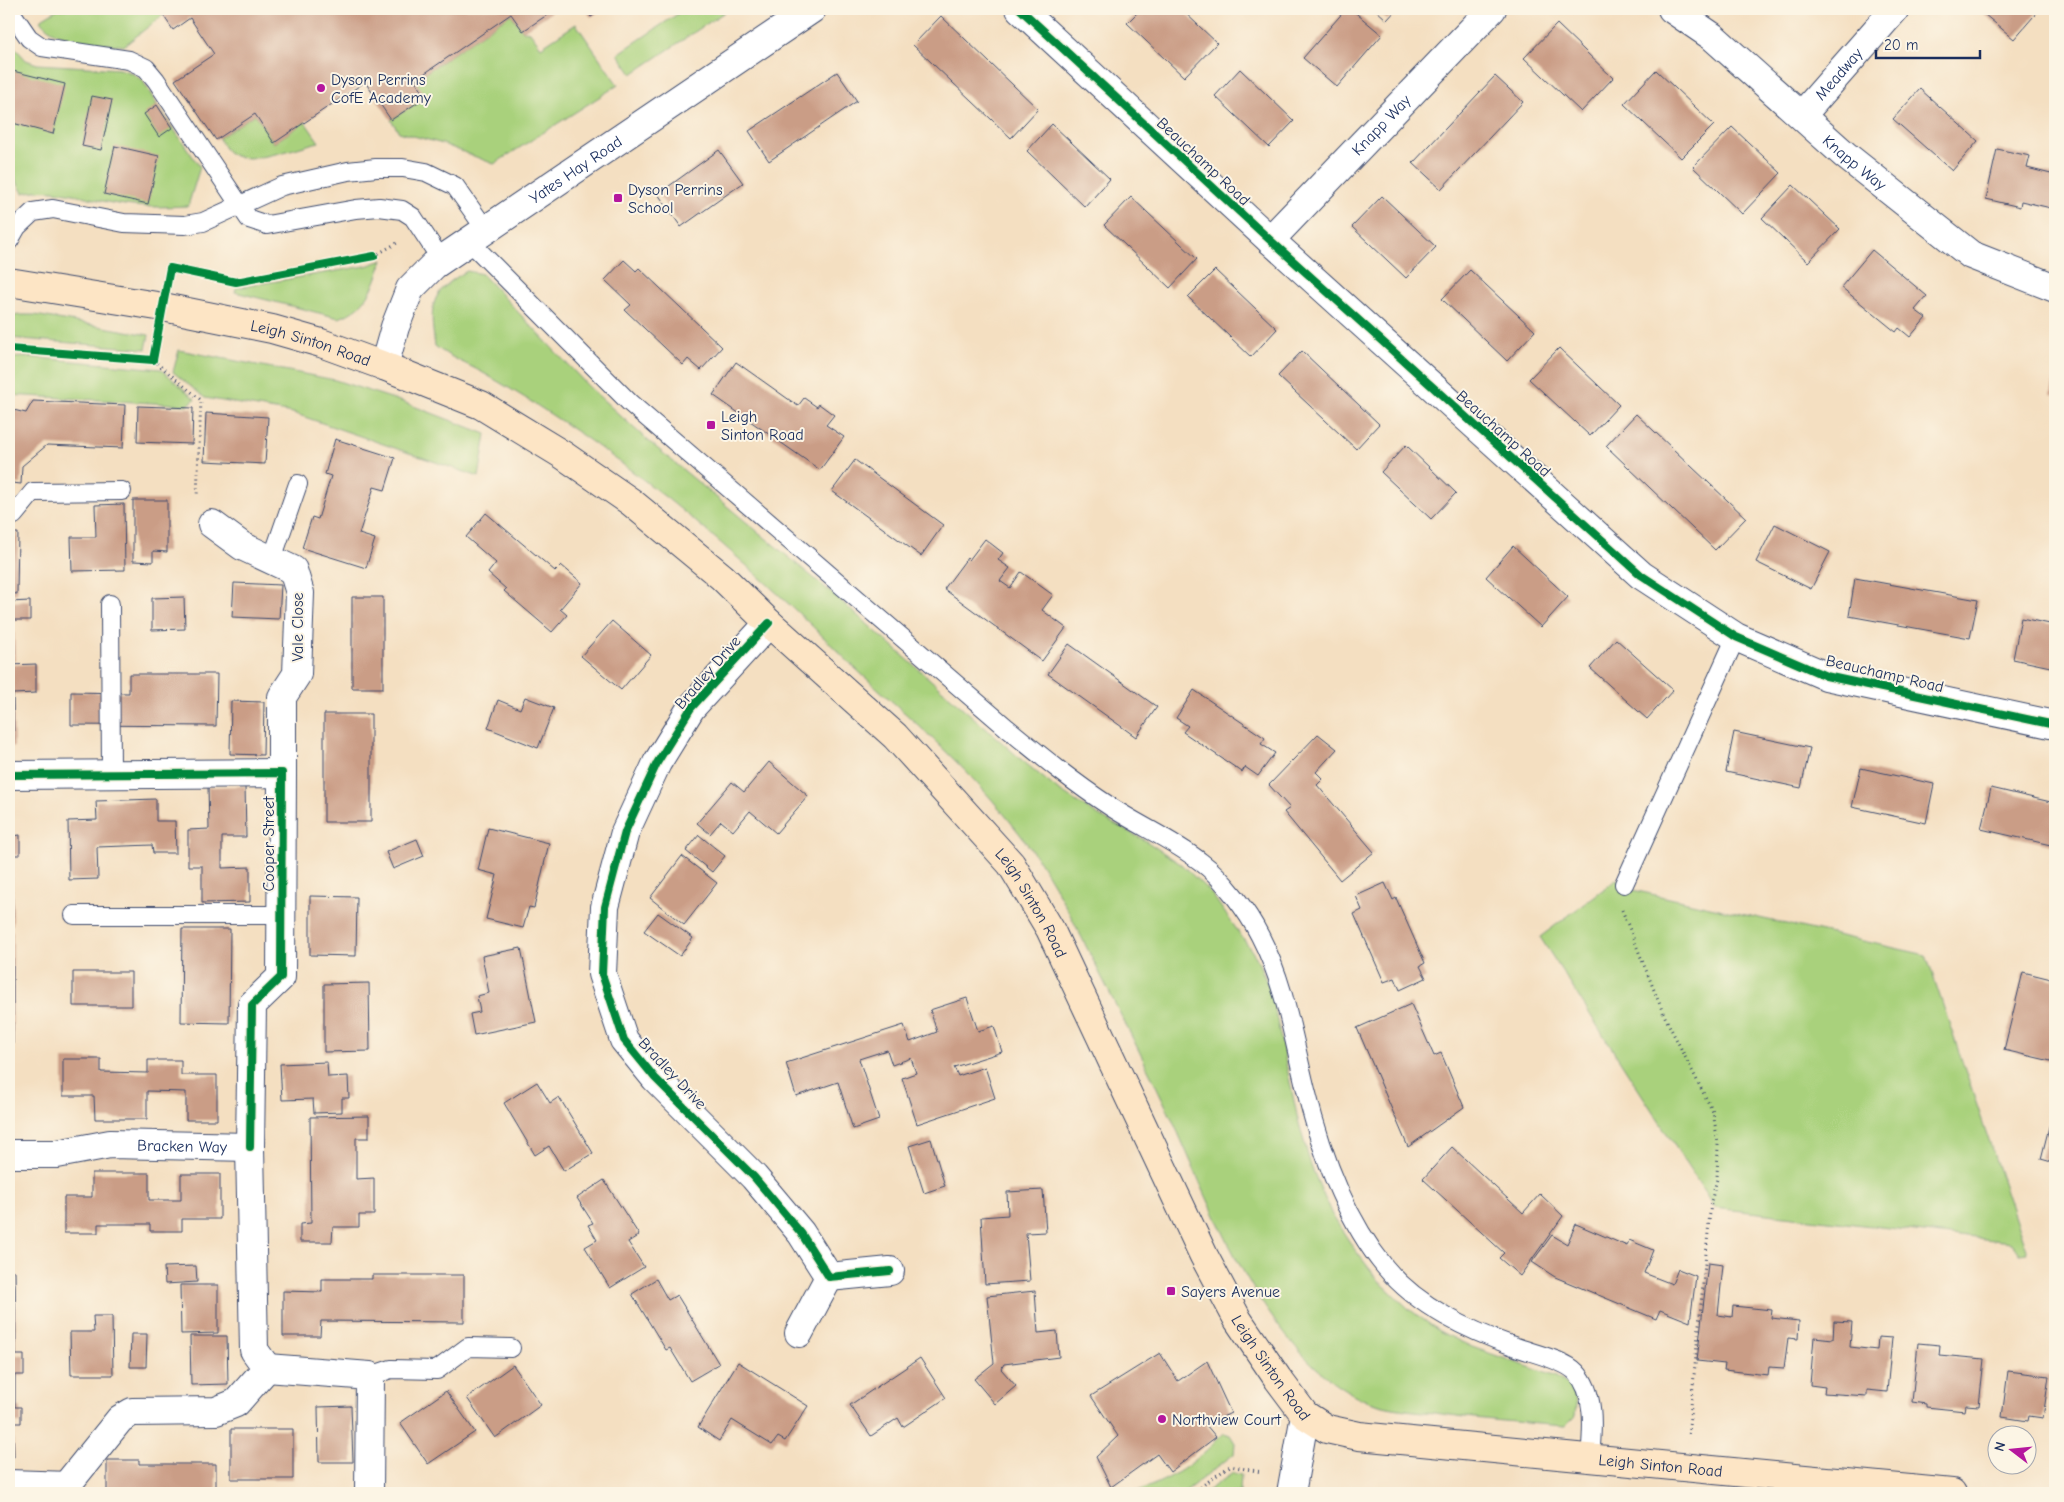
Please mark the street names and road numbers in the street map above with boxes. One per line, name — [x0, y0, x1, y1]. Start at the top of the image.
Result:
street label: Meadway — [1812, 44, 1867, 104]
street label: Knapp Way — [1349, 91, 1415, 159]
street label: Beauchamp Road — [1153, 114, 1254, 209]
street label: Yates Hay Road — [526, 132, 626, 208]
street label: Knapp Way — [1819, 132, 1890, 195]
street label: Leigh Sinton Road — [249, 317, 373, 370]
street label: Beauchamp Road — [1453, 387, 1554, 481]
street label: Vale Close — [289, 592, 307, 662]
street label: Bradley Drive — [671, 632, 744, 713]
street label: Beauchamp Road — [1824, 652, 1946, 696]
street label: Cooper Street — [260, 796, 278, 892]
street label: Leigh Sinton Road — [991, 845, 1070, 961]
street label: Bradley Drive — [635, 1034, 710, 1113]
street label: Bracken Way — [137, 1137, 228, 1157]
street label: Leigh Sinton Road — [1227, 1313, 1314, 1424]
street label: Leigh Sinton Road — [1598, 1451, 1723, 1481]

